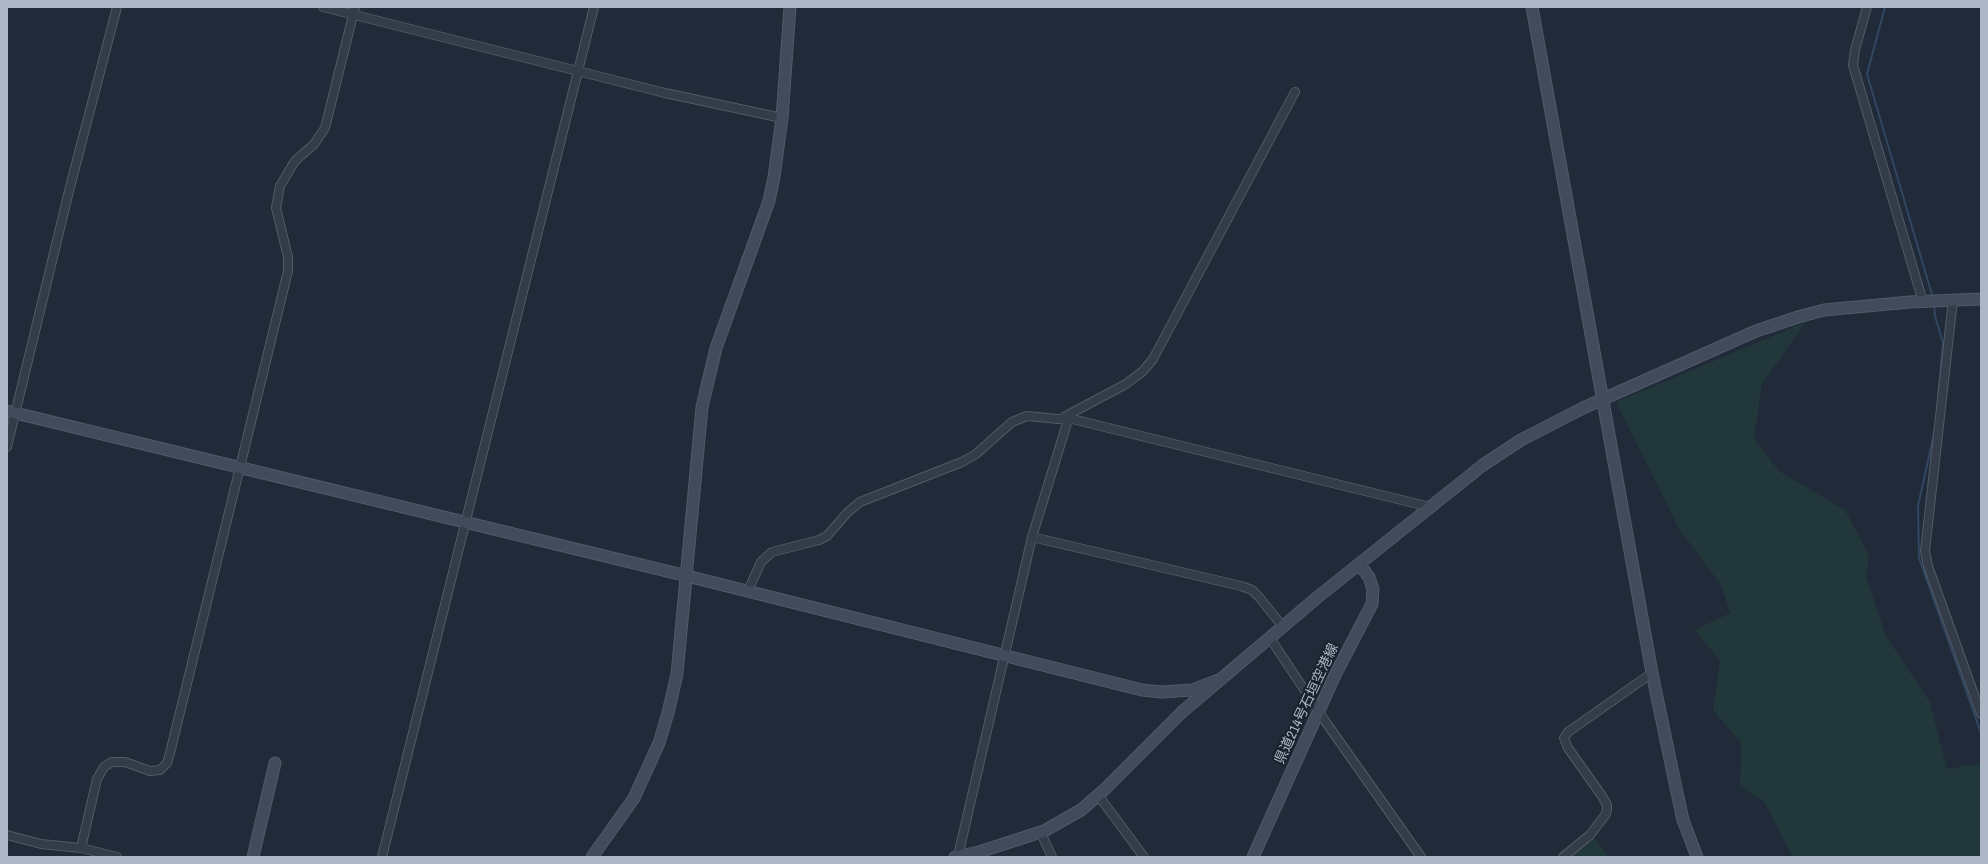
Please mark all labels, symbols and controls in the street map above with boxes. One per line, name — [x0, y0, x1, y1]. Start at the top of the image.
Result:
street label: 県道214号石垣空港線 — [1272, 641, 1342, 767]

